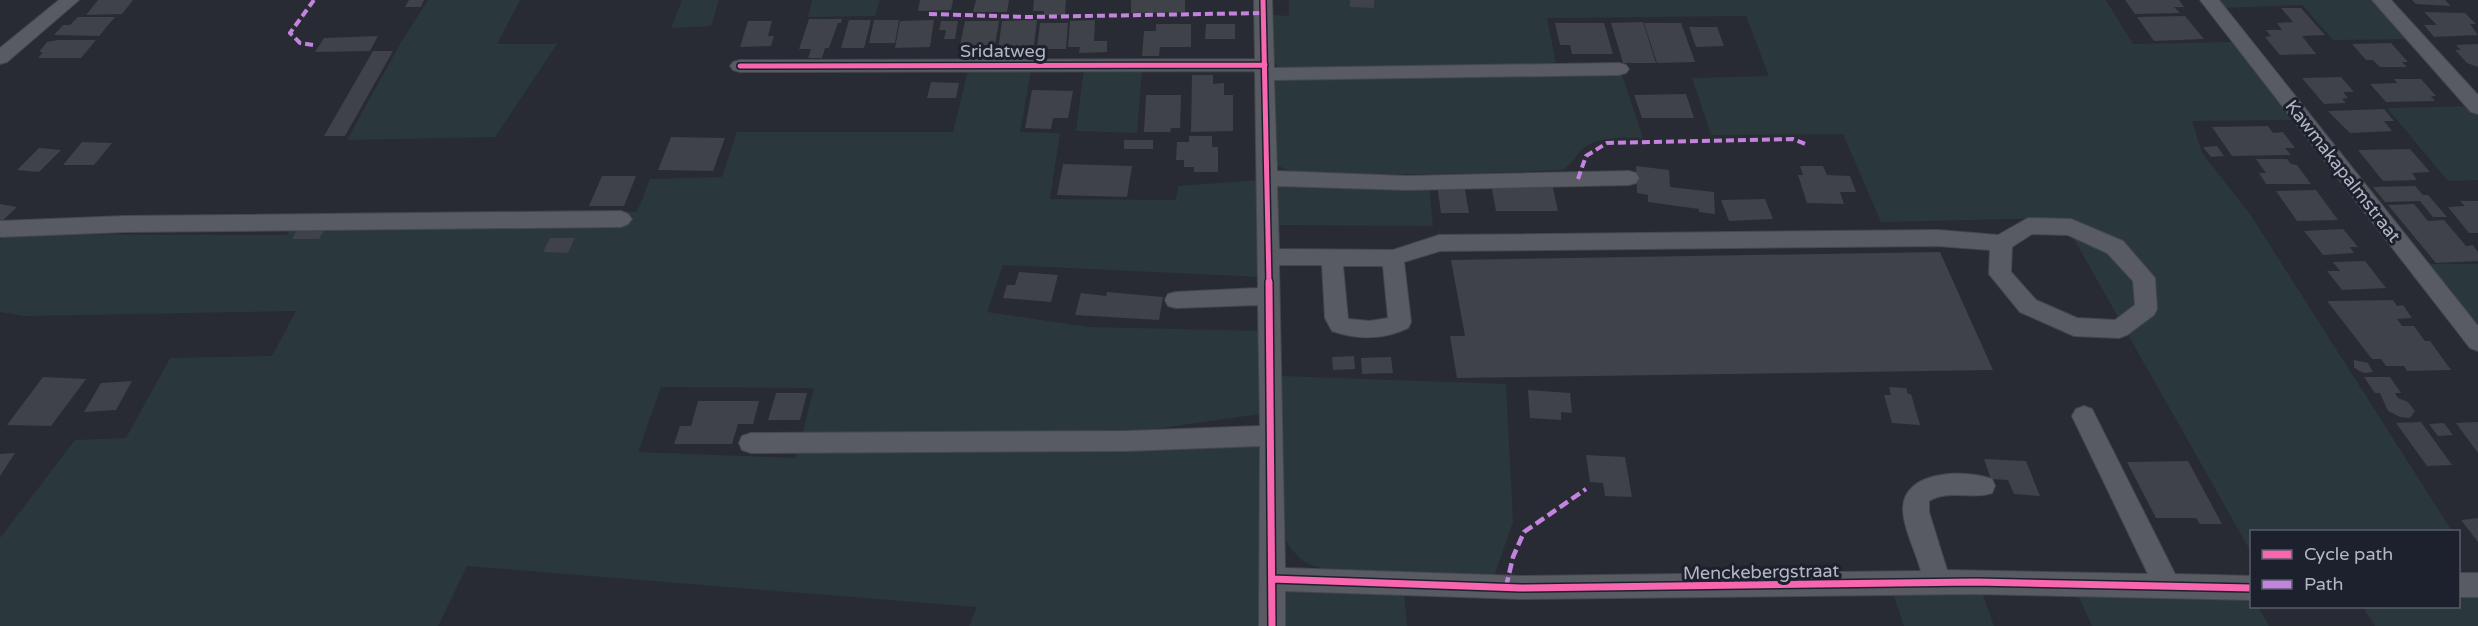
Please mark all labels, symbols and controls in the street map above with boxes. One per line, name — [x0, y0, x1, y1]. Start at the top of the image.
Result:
street label: Sridatweg — [960, 40, 1046, 62]
street label: Kawmakapalmstraat — [2281, 96, 2405, 247]
legend — [2250, 530, 2460, 608]
text: Cycle path — [2304, 543, 2393, 565]
street label: Menckebergstraat — [1683, 560, 1840, 584]
text: Path — [2304, 573, 2343, 595]

